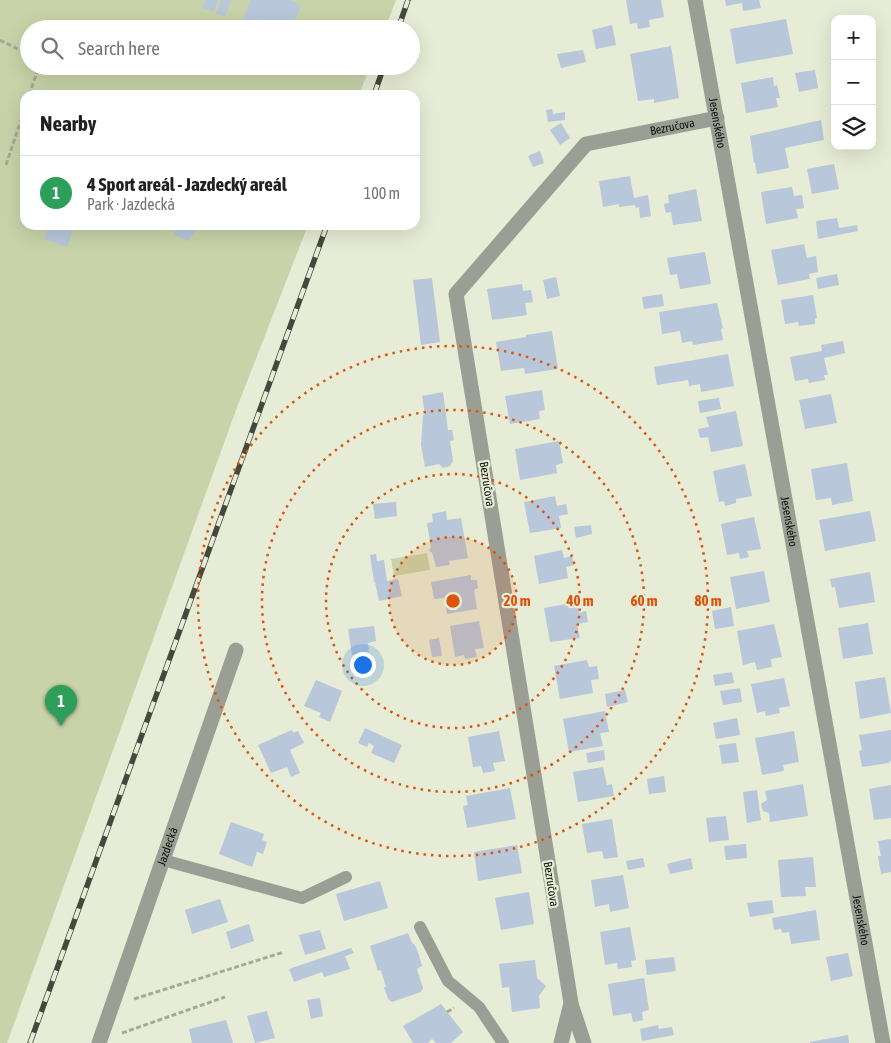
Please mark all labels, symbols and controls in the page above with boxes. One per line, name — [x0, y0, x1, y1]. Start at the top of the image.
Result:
map controls — [831, 15, 876, 150]
button: + — [831, 15, 876, 60]
search box — [20, 20, 420, 75]
icon: search — [38, 34, 66, 62]
text: Search here — [78, 37, 160, 59]
button: − — [831, 60, 876, 105]
street label: Jesenského — [706, 97, 729, 150]
button: layers — [831, 105, 876, 150]
text: Nearby — [40, 111, 96, 135]
street label: Bezručova — [649, 116, 696, 138]
text: 4 Sport areál - Jazdecký areál — [87, 173, 287, 195]
text: 1 — [52, 184, 60, 202]
text: 100 m — [364, 184, 400, 202]
text: Park · Jazdecká — [87, 195, 175, 213]
street label: Bezručova — [477, 461, 497, 507]
street label: Jesenského — [778, 495, 800, 548]
centre of rings — [444, 592, 462, 610]
text: 20 m — [504, 592, 531, 609]
text: 40 m — [566, 592, 594, 609]
text: 60 m — [631, 592, 658, 609]
text: 80 m — [695, 592, 722, 609]
your location — [350, 652, 376, 678]
pin: 1 — [45, 685, 77, 726]
street label: Jazdecká — [154, 825, 181, 868]
street label: Bezručova — [541, 861, 561, 907]
street label: Jesenského — [849, 894, 872, 947]

